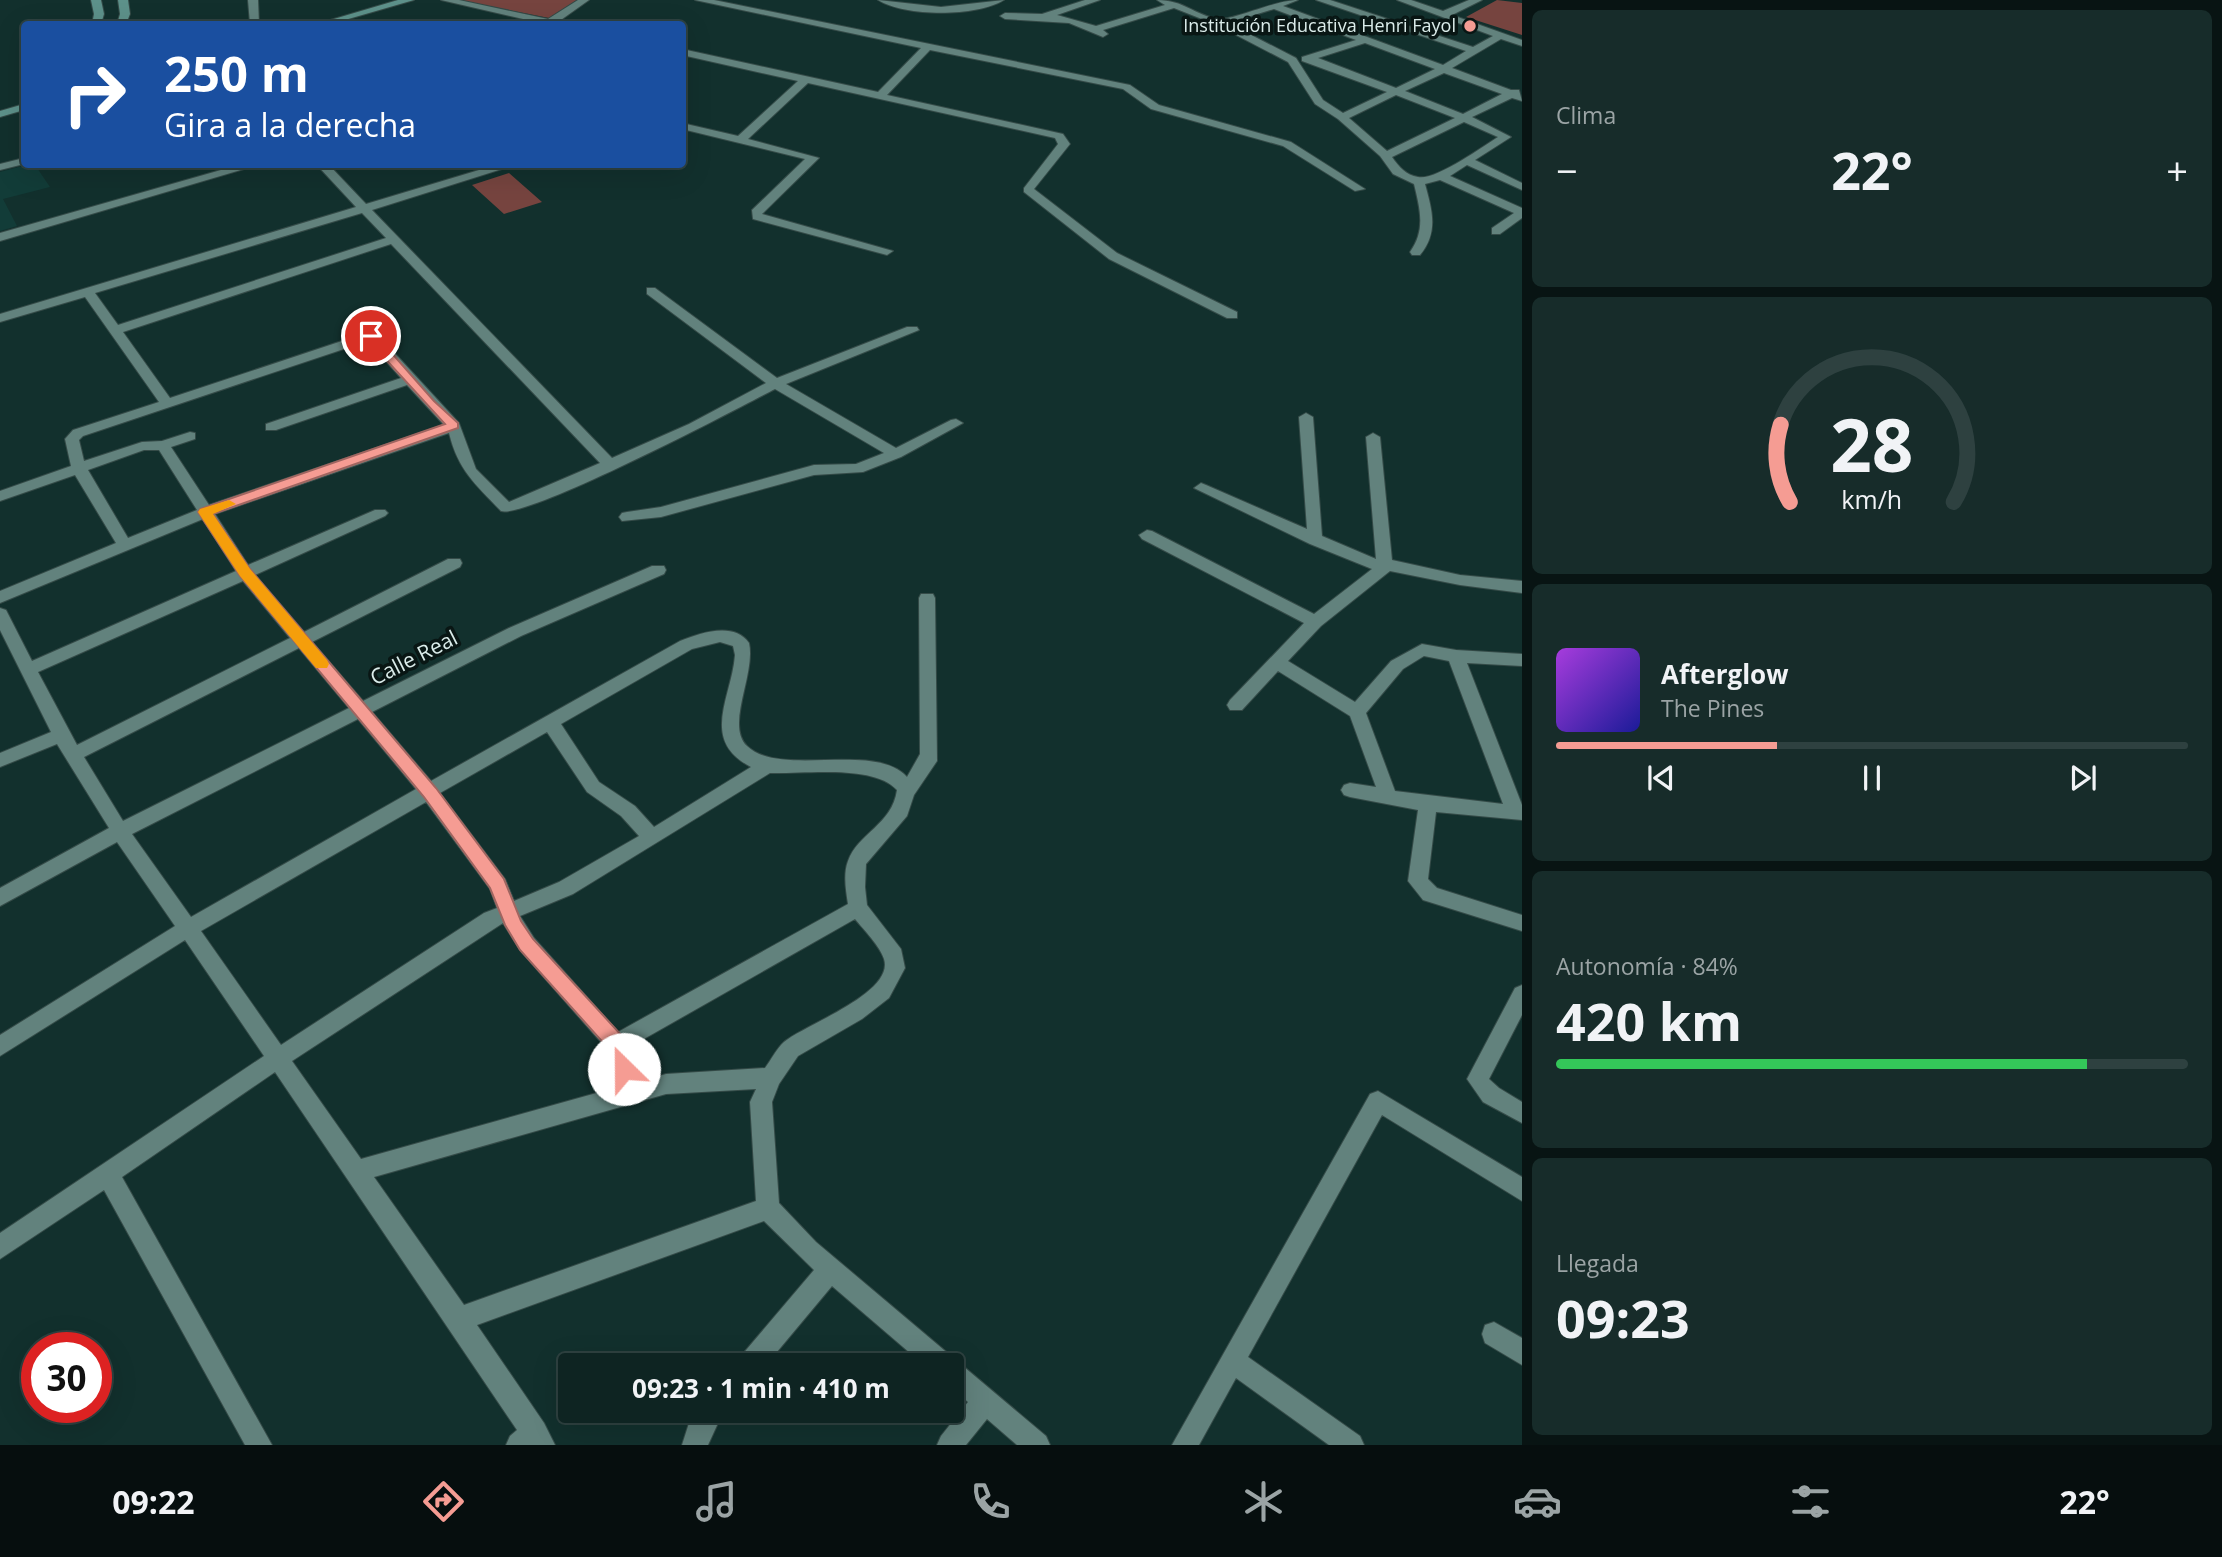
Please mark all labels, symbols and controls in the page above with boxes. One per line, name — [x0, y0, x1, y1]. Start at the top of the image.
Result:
place label: Institución Educativa Henri Fayol — [1183, 13, 1456, 37]
marker: Institución Educativa Henri Fayol — [1462, 18, 1478, 34]
text: 250 m — [164, 40, 309, 106]
icon: right — [49, 49, 140, 140]
text: Clima — [1556, 99, 1616, 131]
text: Gira a la derecha — [164, 103, 416, 146]
text: 22° — [1831, 134, 1913, 205]
text: − — [1556, 144, 1578, 196]
text: + — [2166, 144, 2188, 196]
pin — [341, 306, 401, 366]
icon: arrive — [352, 317, 390, 355]
text: 28 — [1830, 394, 1914, 493]
text: km/h — [1842, 481, 1902, 515]
street label: Calle Real — [365, 623, 462, 691]
text: Afterglow — [1661, 656, 1788, 692]
text: The Pines — [1661, 692, 1764, 724]
icon: previous — [1642, 759, 1680, 797]
icon: pause — [1853, 759, 1891, 797]
icon: next — [2064, 759, 2102, 797]
text: Autonomía · 84% — [1556, 950, 1738, 982]
text: 420 km — [1556, 985, 1742, 1056]
position arrow — [587, 1032, 661, 1106]
text: Llegada — [1556, 1247, 1639, 1279]
text: 09:23 — [1556, 1282, 1690, 1353]
speed limit sign: 30 — [21, 1332, 112, 1423]
text: 09:23 · 1 min · 410 m — [632, 1370, 890, 1406]
icon: directions — [419, 1477, 468, 1526]
icon: music — [692, 1477, 741, 1526]
icon: phone — [966, 1477, 1015, 1526]
icon: climate — [1239, 1477, 1288, 1526]
icon: car — [1513, 1477, 1562, 1526]
icon: filters — [1786, 1477, 1835, 1526]
text: 09:22 — [112, 1480, 195, 1523]
text: 22° — [2059, 1480, 2110, 1523]

